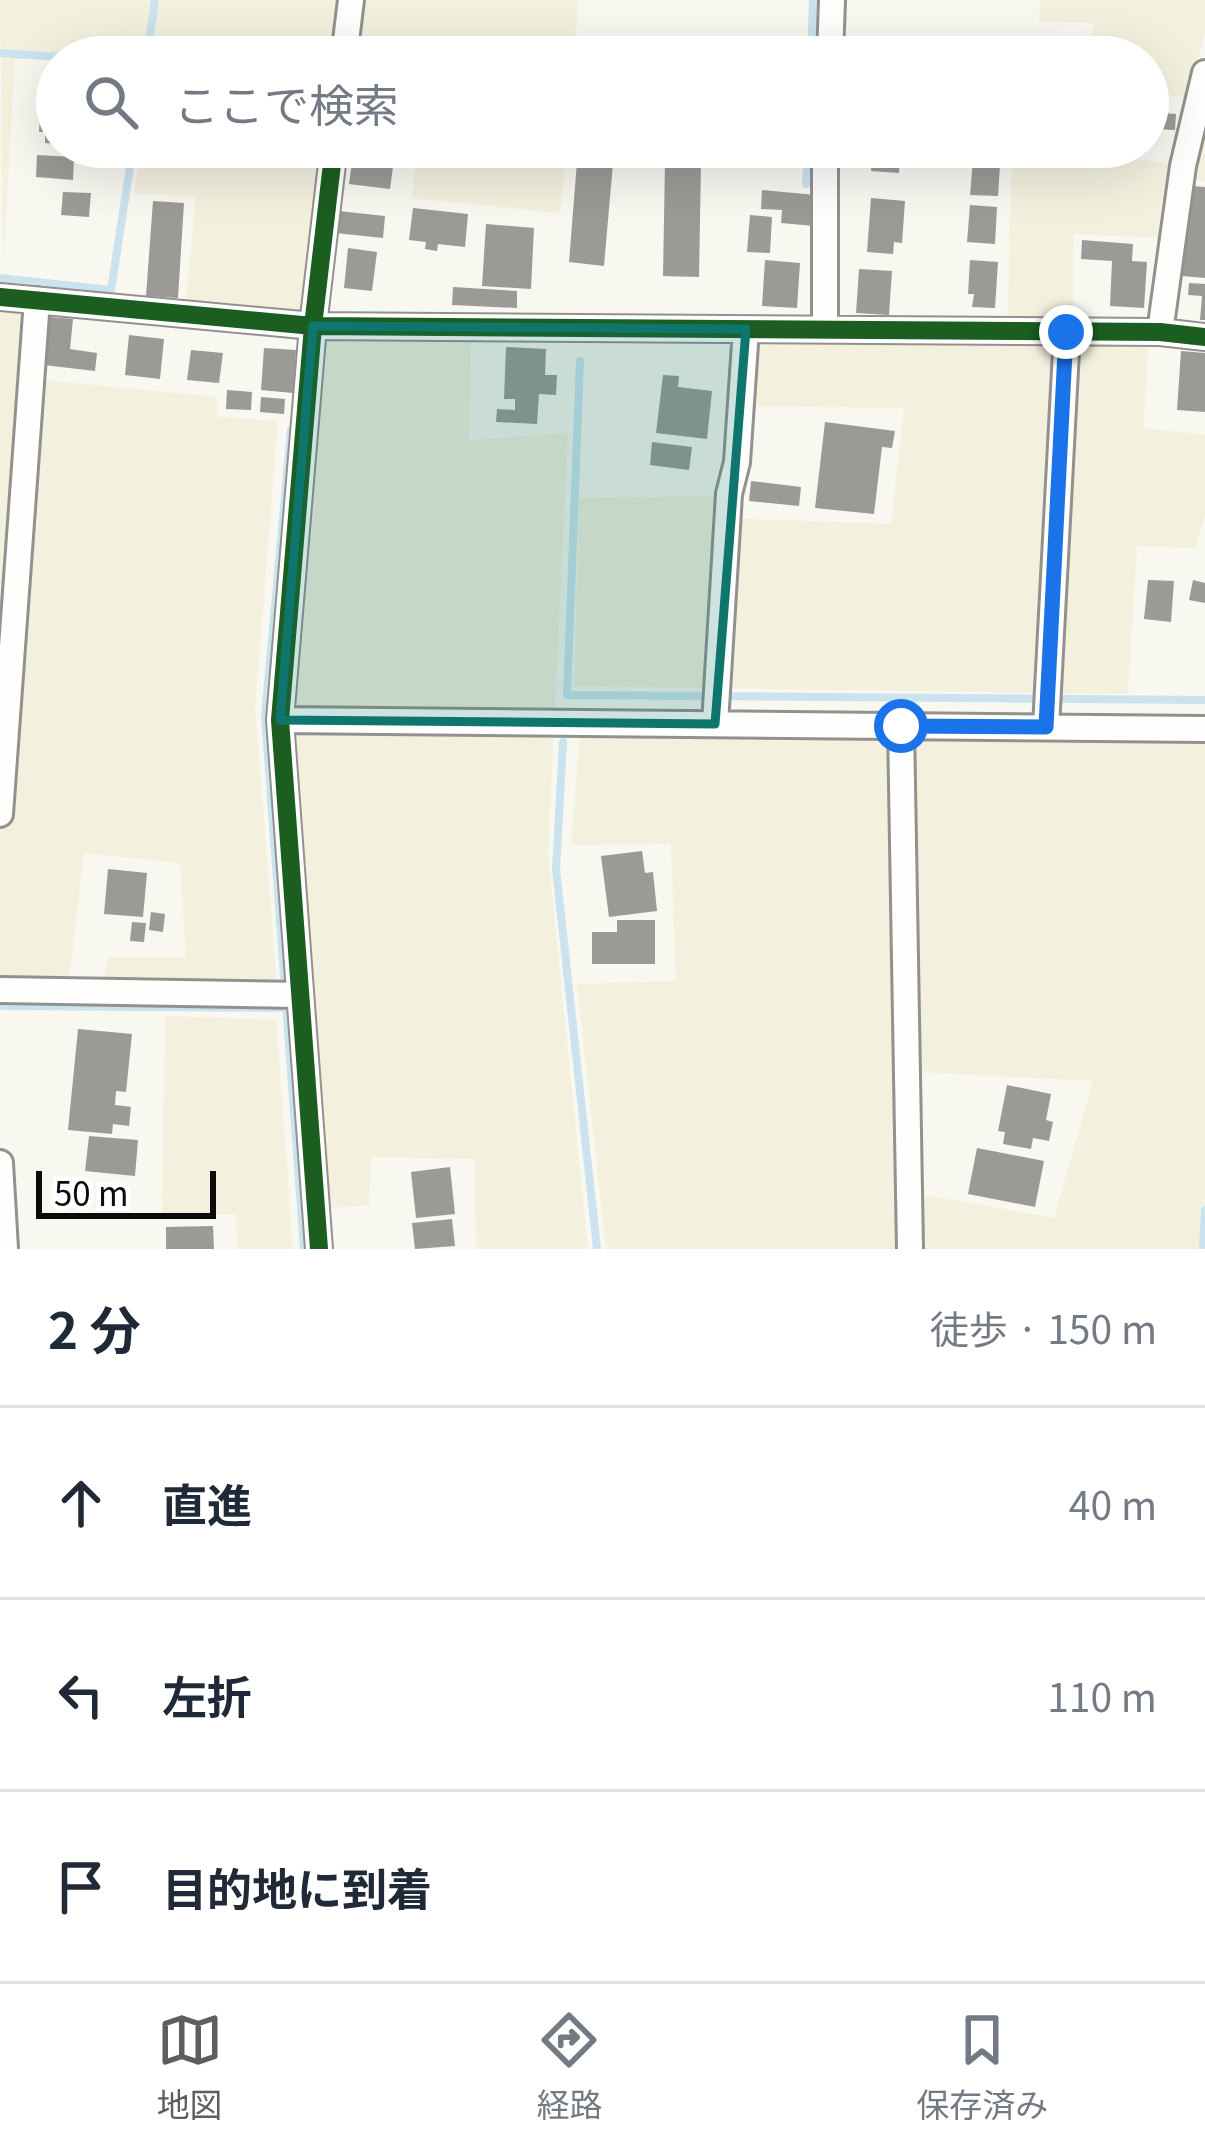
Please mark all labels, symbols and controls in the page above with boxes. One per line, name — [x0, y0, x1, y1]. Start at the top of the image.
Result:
search box — [36, 36, 1169, 168]
icon: search — [78, 69, 144, 135]
text: ここで検索 — [174, 70, 399, 135]
route end — [1039, 305, 1093, 359]
route start — [874, 699, 928, 753]
scale bar — [36, 1165, 216, 1218]
text: 50 m — [54, 1168, 129, 1216]
text: 2 分 — [48, 1290, 141, 1364]
text: 徒歩 · 150 m — [930, 1299, 1157, 1355]
icon: ahead — [48, 1470, 114, 1536]
text: 直進 — [162, 1470, 252, 1535]
text: 40 m — [1069, 1475, 1157, 1531]
icon: left — [48, 1662, 114, 1728]
text: 左折 — [162, 1662, 252, 1727]
text: 110 m — [1047, 1667, 1157, 1723]
icon: arrive — [48, 1854, 114, 1920]
text: 目的地に到着 — [162, 1854, 432, 1919]
tab: 地図 — [157, 2007, 223, 2127]
tab: 経路 — [536, 2007, 602, 2127]
tab: 保存済み — [916, 2007, 1048, 2127]

